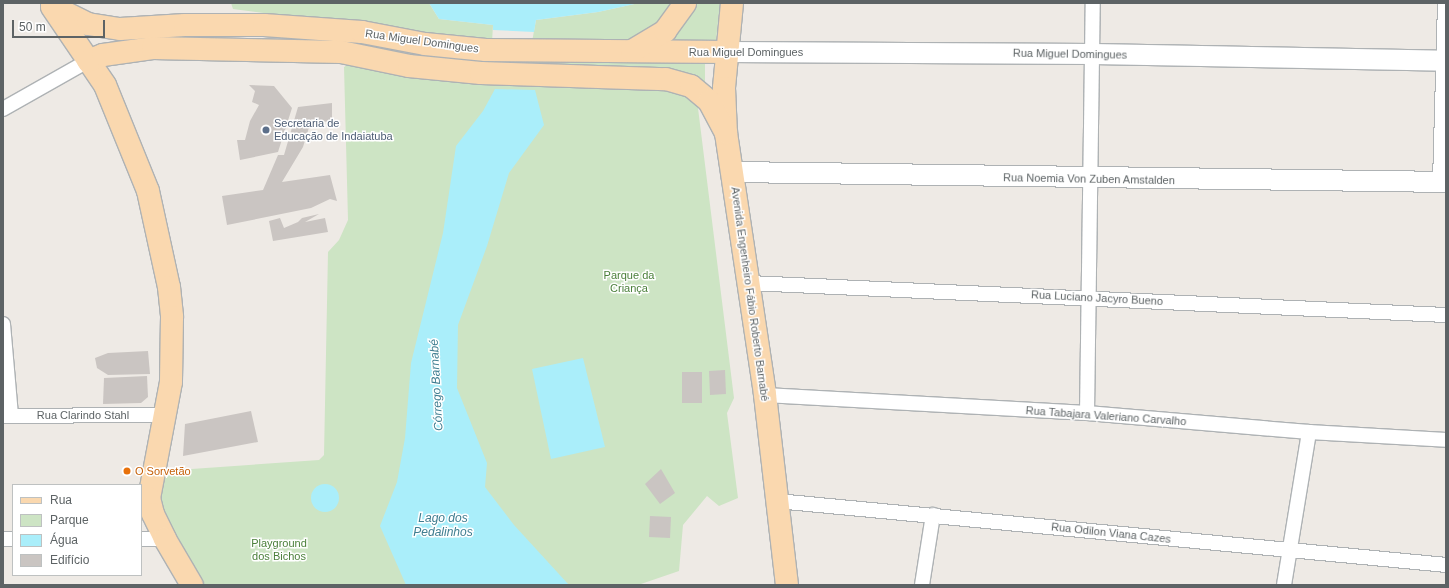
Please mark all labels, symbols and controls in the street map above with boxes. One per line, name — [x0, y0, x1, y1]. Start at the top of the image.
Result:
scale bar — [14, 12, 107, 38]
text: 50 m — [19, 20, 46, 34]
street label: Rua Miguel Domingues — [364, 27, 480, 55]
street label: Rua Miguel Domingues — [689, 45, 803, 59]
street label: Rua Miguel Domingues — [1013, 46, 1127, 62]
place label: Secretaria de Educação de Indaiatuba — [274, 117, 393, 143]
marker: Secretaria de Educação de Indaiatuba — [261, 125, 271, 135]
street label: Rua Noemia Von Zuben Amstalden — [1003, 171, 1175, 187]
street label: Avenida Engenheiro Fábio Roberto Barnabé — [728, 186, 772, 402]
park label: Parque da Criança — [604, 269, 654, 295]
street label: Rua Luciano Jacyro Bueno — [1031, 288, 1163, 308]
water label: Córrego Barnabé — [427, 339, 447, 431]
street label: Rua Tabajara Valeriano Carvalho — [1025, 404, 1187, 428]
street label: Rua Clarindo Stahl — [37, 408, 129, 422]
place label: O Sorvetão — [135, 464, 191, 478]
marker: O Sorvetão — [122, 466, 132, 476]
legend — [12, 484, 142, 576]
text: Rua — [50, 493, 72, 507]
water label: Lago dos Pedalinhos — [413, 512, 473, 540]
text: Parque — [50, 513, 89, 527]
street label: Rua Odilon Viana Cazes — [1051, 520, 1171, 546]
text: Água — [50, 533, 78, 547]
park label: Playground dos Bichos — [251, 537, 307, 563]
text: Edifício — [50, 553, 89, 567]

